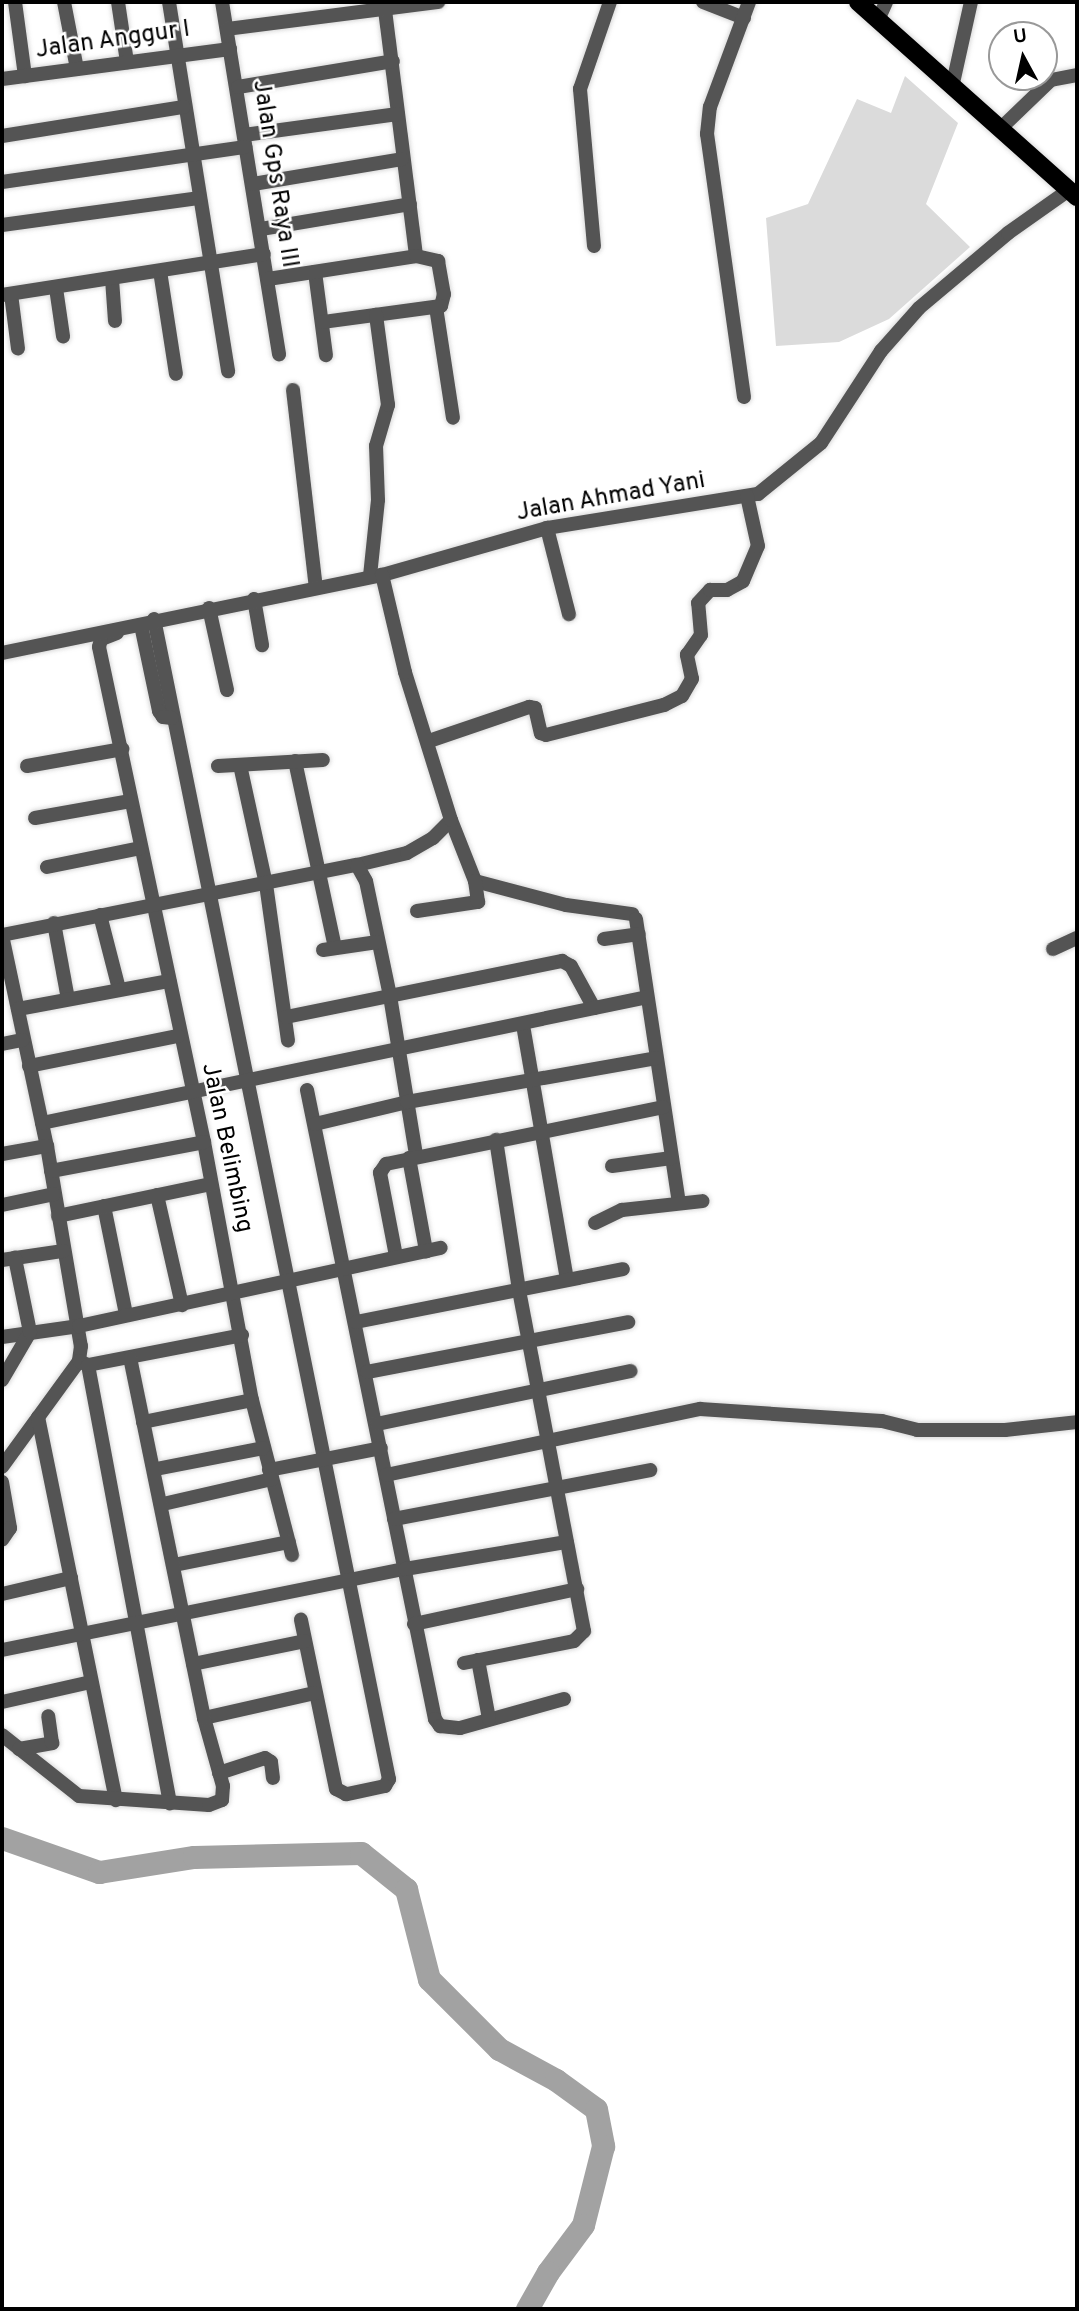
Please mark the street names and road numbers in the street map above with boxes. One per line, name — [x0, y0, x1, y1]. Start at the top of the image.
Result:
street label: Jalan Anggur I — [33, 16, 193, 66]
street label: Jalan Gps Raya III — [245, 78, 303, 270]
street label: Jalan Ahmad Yani — [513, 467, 709, 529]
street label: Jalan Belimbing — [194, 1061, 258, 1235]

